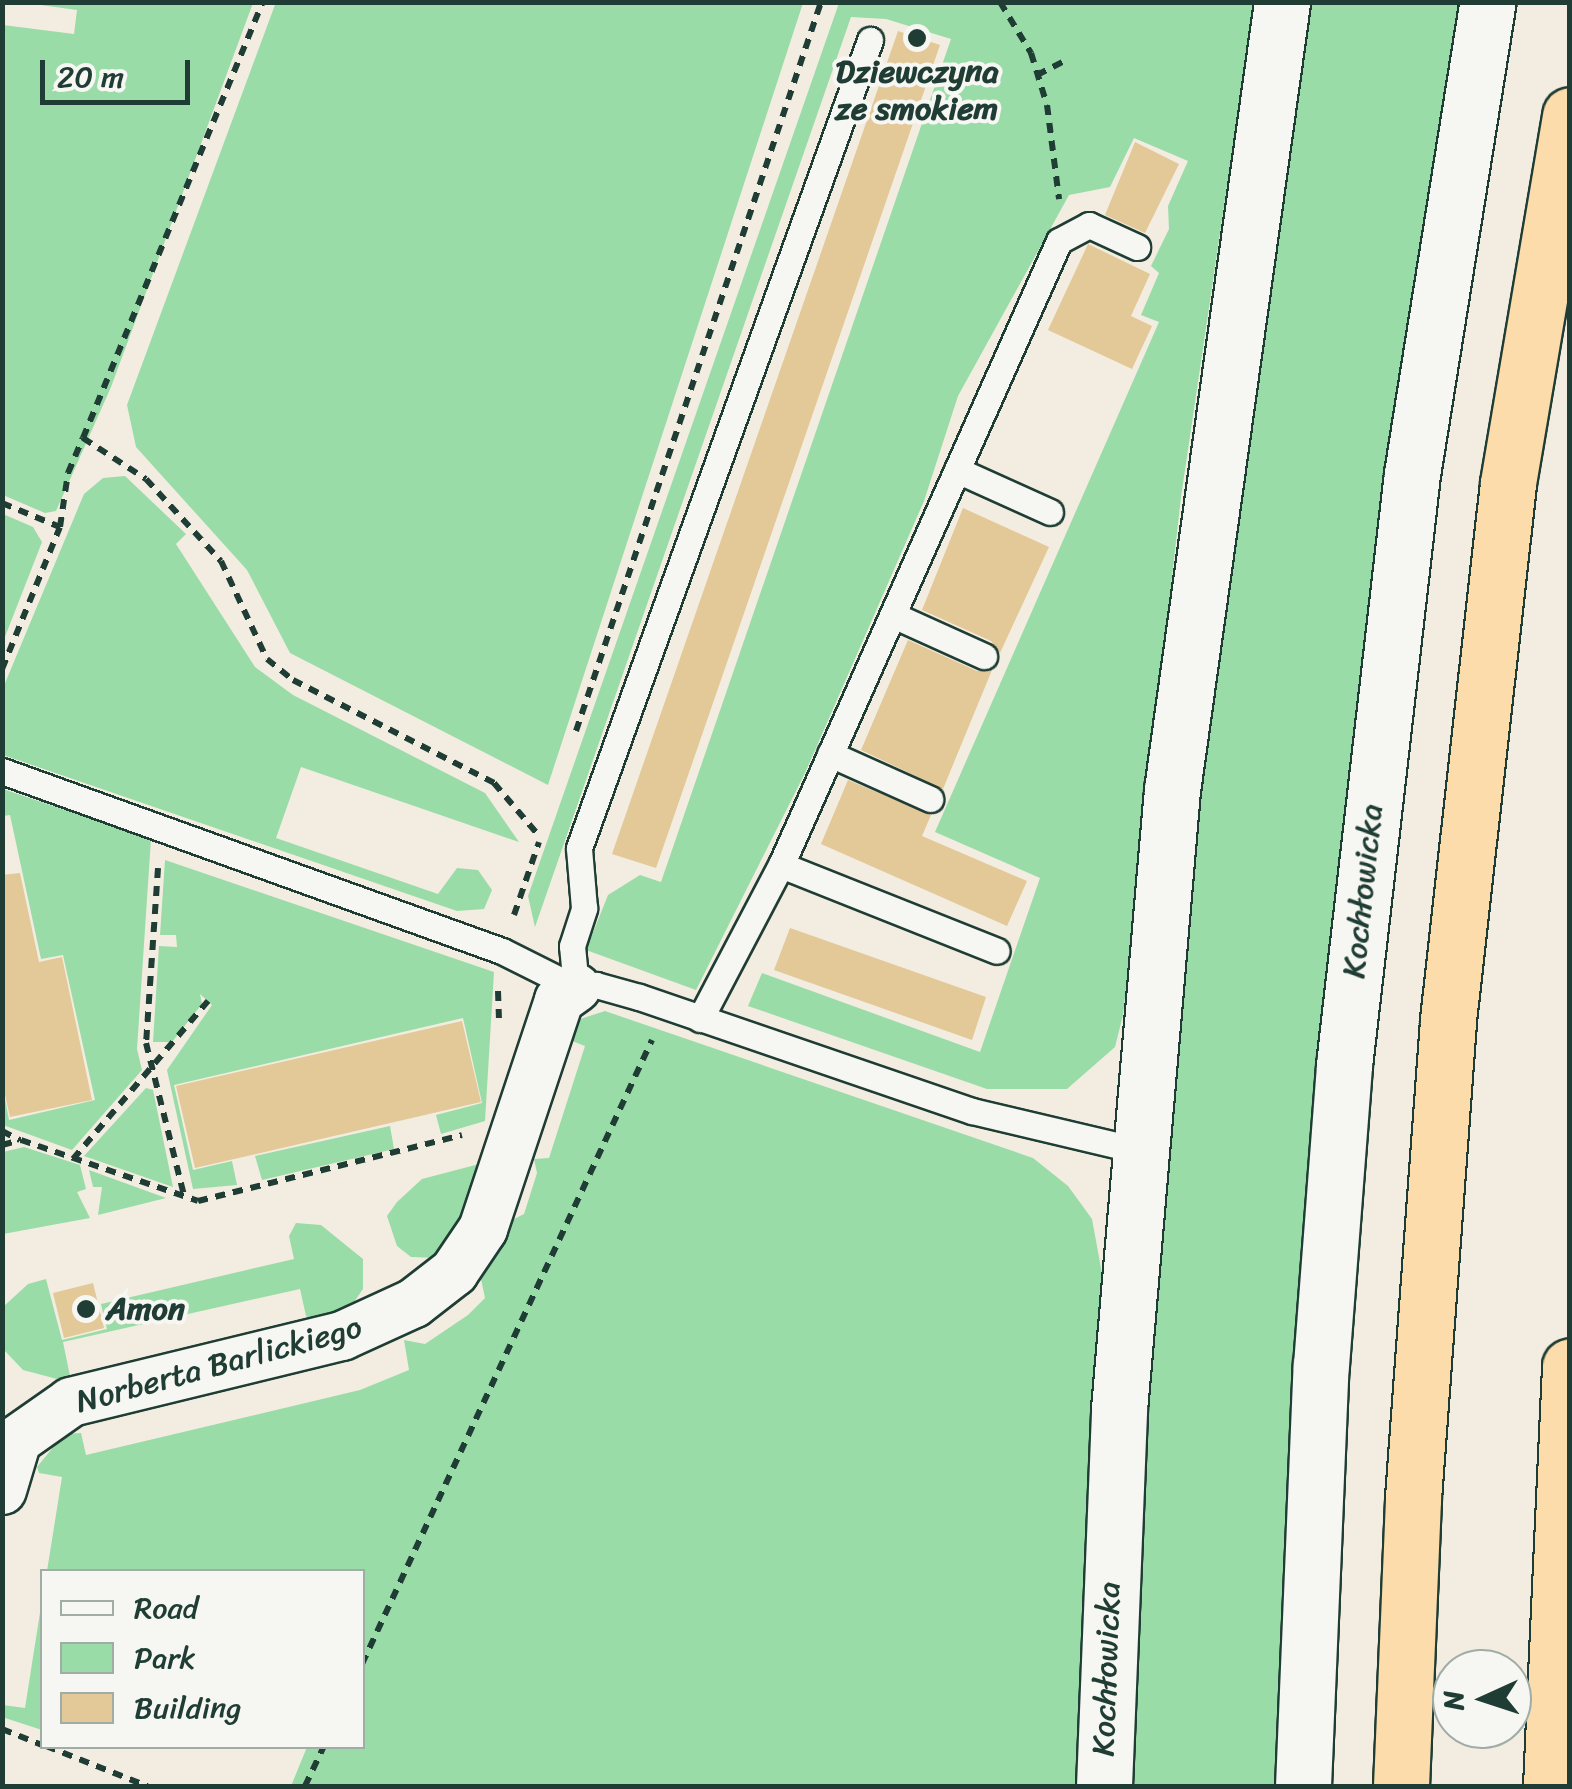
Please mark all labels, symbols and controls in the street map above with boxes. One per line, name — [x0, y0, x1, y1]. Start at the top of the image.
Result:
marker: Dziewczyna ze smokiem — [906, 27, 928, 49]
scale bar — [45, 40, 195, 102]
text: 20 m — [57, 50, 124, 104]
place label: Dziewczyna ze smokiem — [836, 54, 998, 129]
street label: Kochłowicka — [1335, 802, 1391, 980]
place label: Amon — [106, 1290, 185, 1328]
marker: Amon — [75, 1298, 97, 1320]
street label: Norberta Barlickiego — [72, 1308, 366, 1422]
legend — [40, 1569, 365, 1749]
text: Road — [134, 1581, 198, 1635]
street label: Kochłowicka — [1085, 1581, 1129, 1757]
text: Park — [134, 1631, 196, 1685]
north arrow — [1432, 1649, 1532, 1749]
text: Building — [134, 1681, 241, 1735]
text: N — [1429, 1690, 1479, 1711]

